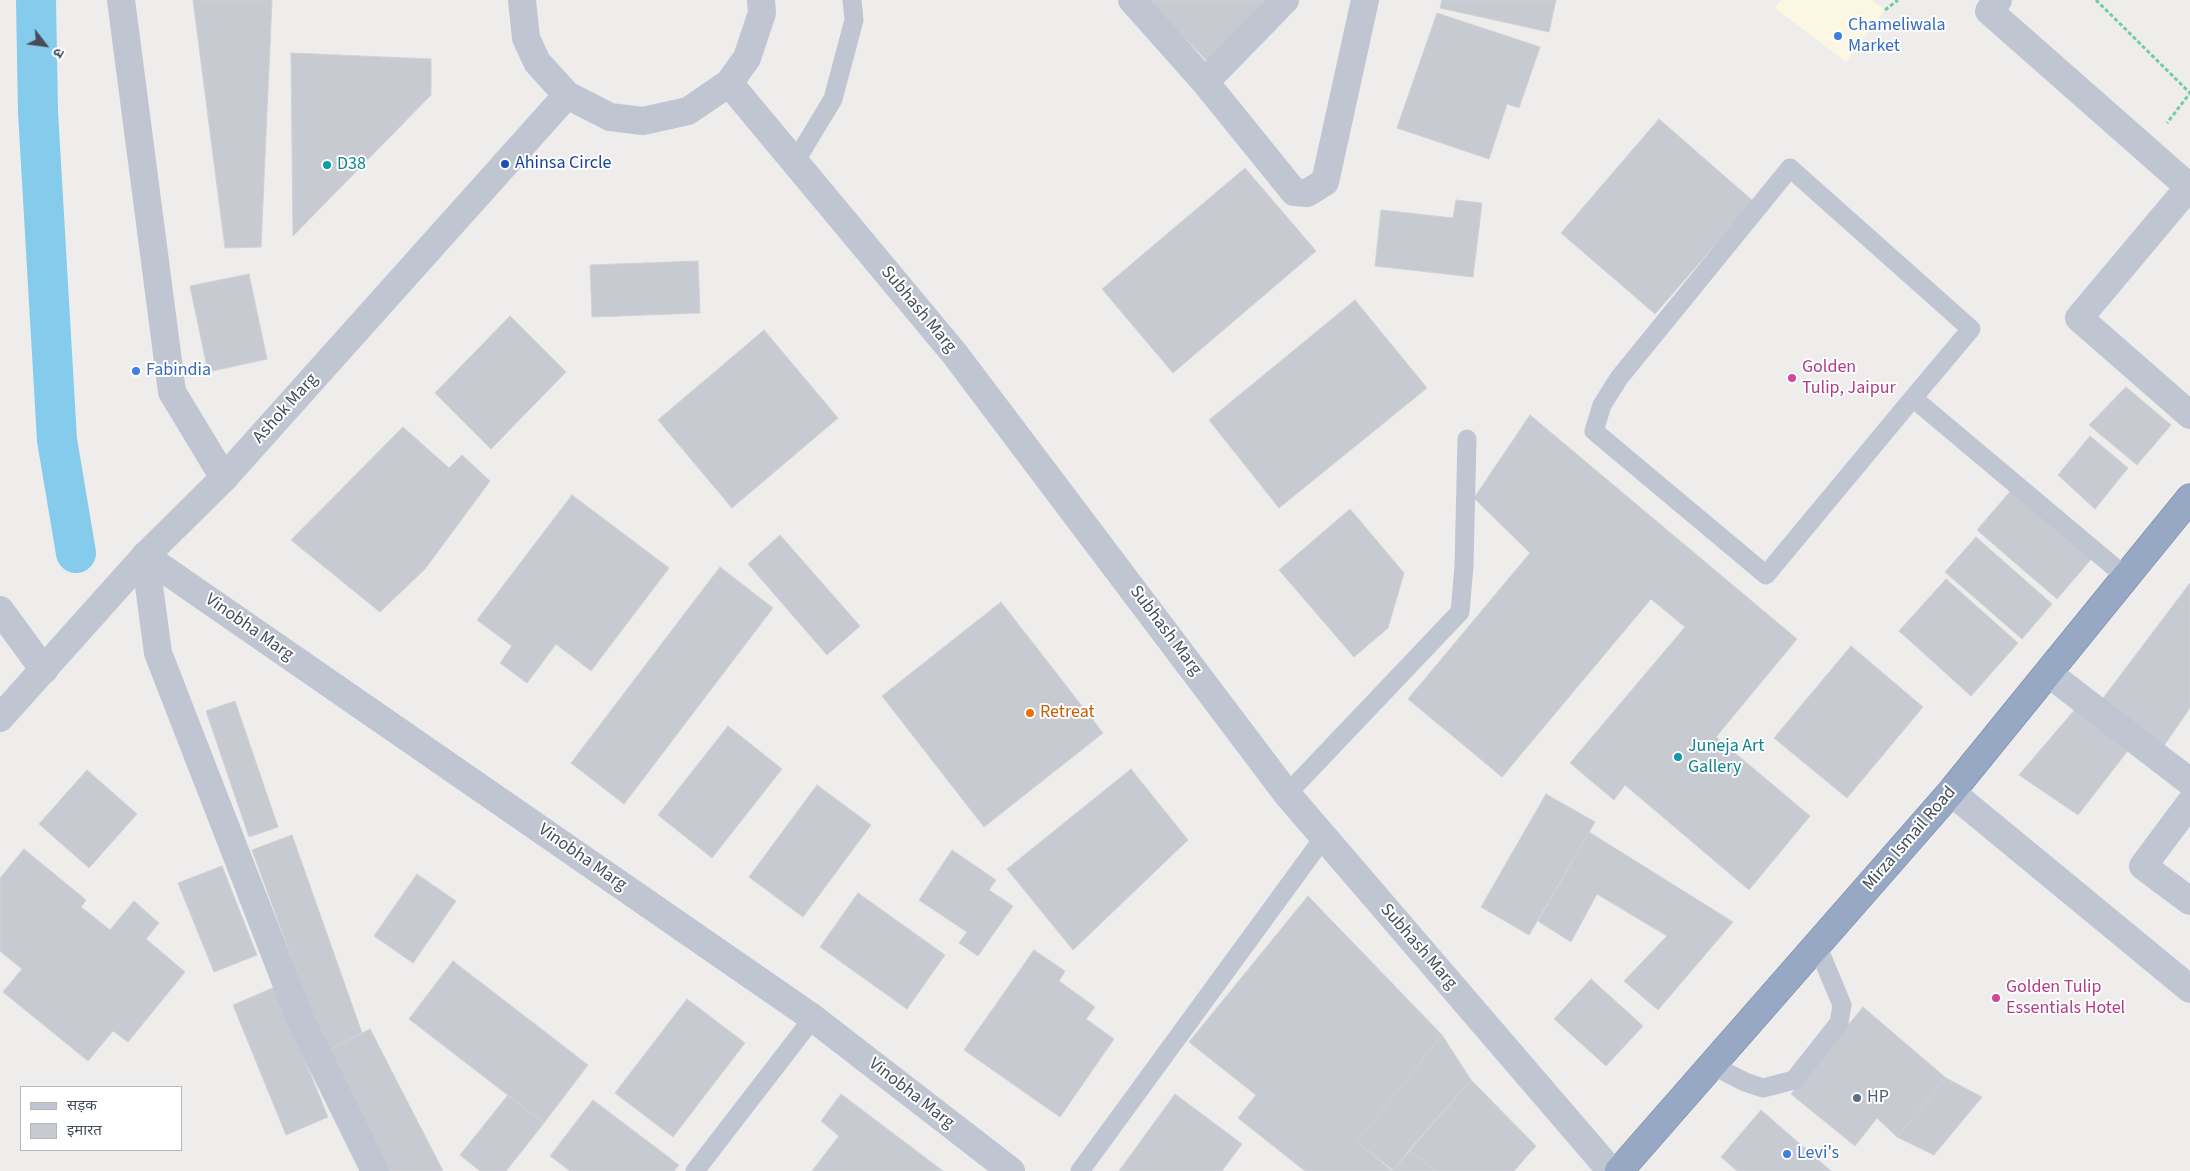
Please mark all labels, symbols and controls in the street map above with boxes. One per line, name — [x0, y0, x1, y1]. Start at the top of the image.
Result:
place label: Chameliwala Market — [1848, 15, 1946, 58]
north arrow — [20, 20, 70, 70]
marker: Chameliwala Market — [1832, 30, 1844, 42]
text: उ — [47, 44, 69, 61]
place label: Ahinsa Circle — [515, 153, 612, 175]
place label: D38 — [337, 154, 366, 176]
marker: Ahinsa Circle — [499, 158, 511, 170]
marker: D38 — [321, 159, 333, 171]
street label: Subhash Marg — [876, 262, 960, 358]
place label: Golden Tulip, Jaipur — [1802, 357, 1896, 399]
place label: Fabindia — [146, 360, 211, 382]
marker: Fabindia — [130, 365, 142, 377]
street label: Ashok Marg — [249, 369, 323, 449]
marker: Golden Tulip, Jaipur — [1786, 372, 1798, 384]
street label: Subhash Marg — [1124, 582, 1206, 680]
street label: Vinobha Marg — [201, 590, 297, 666]
place label: Retreat — [1040, 702, 1095, 724]
marker: Retreat — [1024, 707, 1036, 719]
place label: Juneja Art Gallery — [1688, 736, 1764, 779]
marker: Juneja Art Gallery — [1672, 751, 1684, 763]
street label: Mirza Ismail Road — [1859, 782, 1961, 896]
street label: Vinobha Marg — [534, 820, 630, 896]
street label: Subhash Marg — [1375, 900, 1461, 994]
place label: Golden Tulip Essentials Hotel — [2006, 977, 2125, 1020]
marker: Golden Tulip Essentials Hotel — [1990, 992, 2002, 1004]
street label: Vinobha Marg — [864, 1054, 958, 1134]
legend — [20, 1086, 182, 1151]
place label: HP — [1867, 1087, 1889, 1109]
marker: HP — [1851, 1092, 1863, 1104]
text: सड़क — [67, 1095, 97, 1116]
text: इमारत — [67, 1120, 102, 1141]
place label: Levi's — [1797, 1143, 1839, 1165]
marker: Levi's — [1781, 1148, 1793, 1160]

